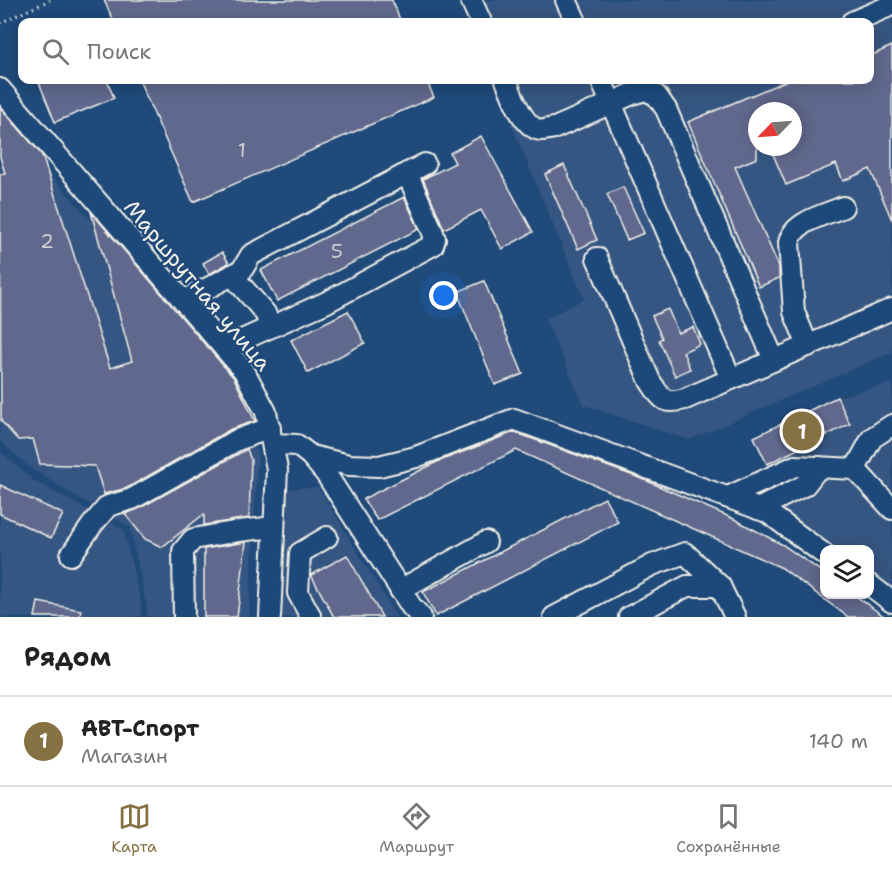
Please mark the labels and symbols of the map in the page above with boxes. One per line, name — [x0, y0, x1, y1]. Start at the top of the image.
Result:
north arrow — [748, 102, 802, 156]
house number: 1 — [238, 137, 246, 163]
street label: Маршрутная улица — [117, 194, 278, 377]
house number: 2 — [40, 228, 54, 254]
house number: 5 — [331, 238, 343, 264]
your location — [429, 281, 458, 310]
pin: 1 — [782, 408, 822, 454]

